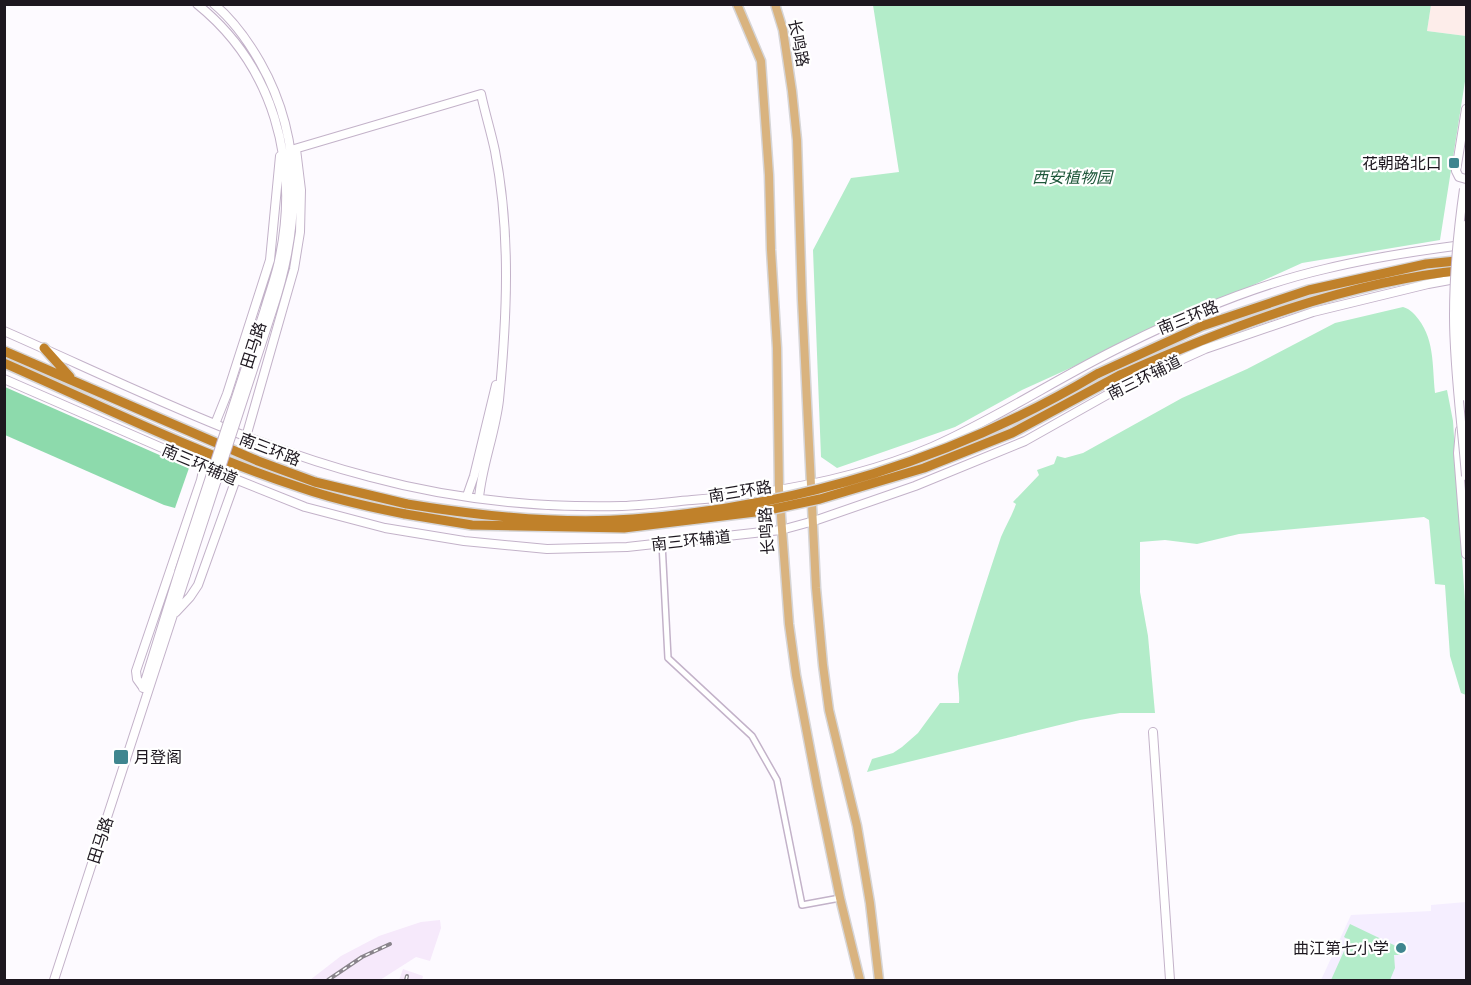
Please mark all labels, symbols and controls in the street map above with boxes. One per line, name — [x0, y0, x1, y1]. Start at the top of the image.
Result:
street label: 长鸣路 — [785, 18, 813, 68]
place label: 花朝路北口 — [1362, 153, 1442, 173]
marker: 花朝路北口 — [1447, 156, 1461, 170]
park label: 西安植物园 — [1032, 167, 1114, 187]
street label: 南三环路 — [1155, 296, 1221, 338]
street label: 田马路 — [236, 319, 270, 371]
street label: 南三环辅道 — [1104, 350, 1184, 404]
street label: 南三环路 — [237, 428, 303, 470]
street label: 南三环辅道 — [159, 439, 241, 489]
street label: 南三环路 — [707, 476, 773, 506]
street label: 长鸣路 — [754, 506, 778, 556]
street label: 南三环辅道 — [650, 526, 732, 554]
place label: 月登阁 — [134, 747, 182, 767]
marker: 月登阁 — [112, 748, 130, 766]
street label: 田马路 — [83, 814, 117, 866]
place label: 曲江第七小学 — [1293, 938, 1389, 958]
marker: 曲江第七小学 — [1394, 941, 1408, 955]

